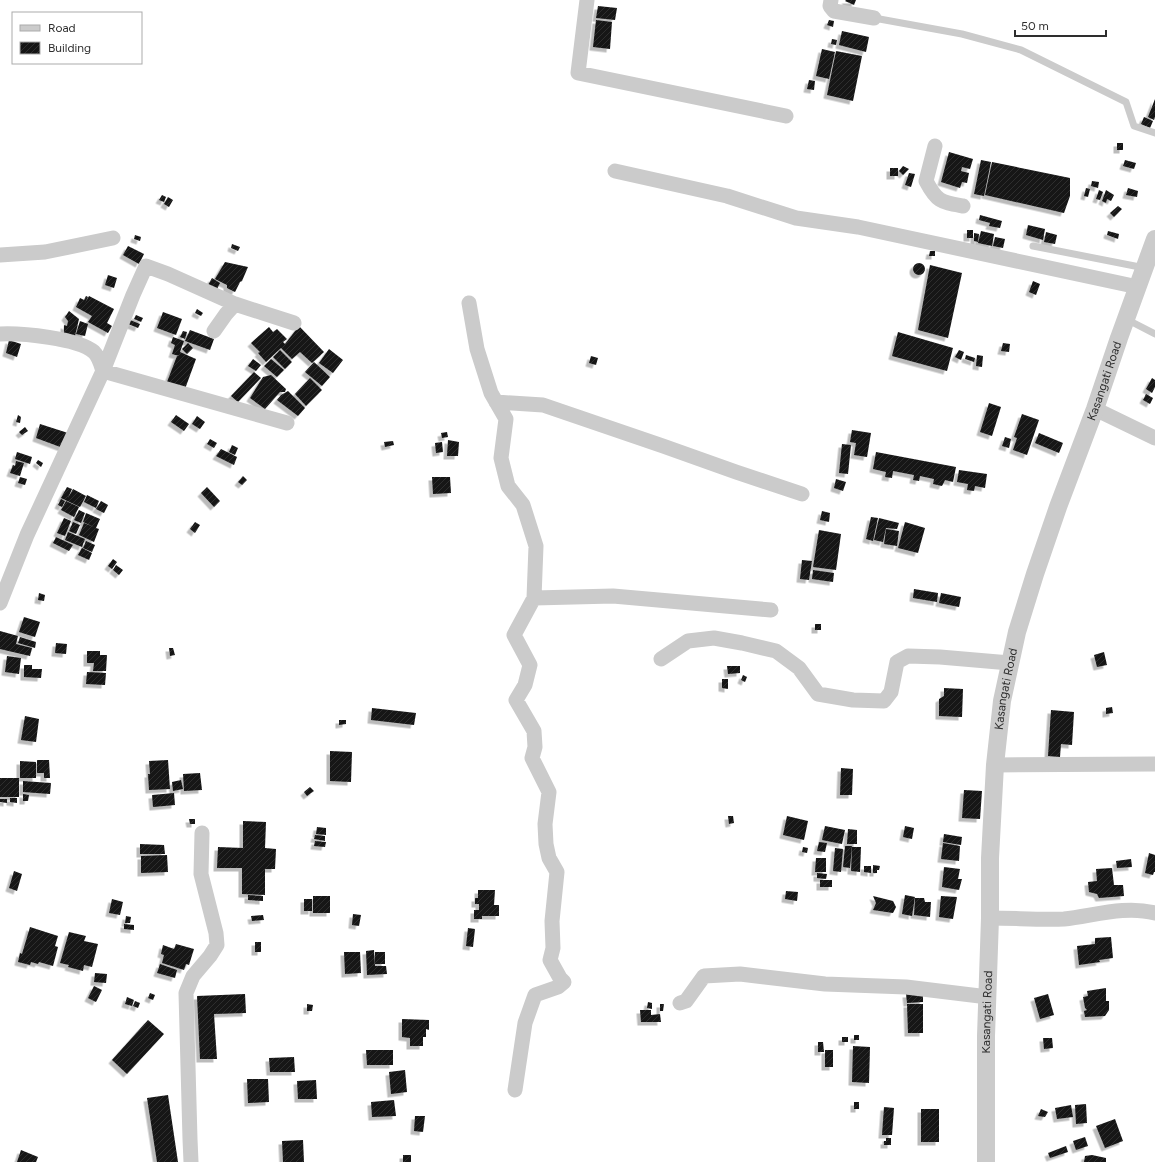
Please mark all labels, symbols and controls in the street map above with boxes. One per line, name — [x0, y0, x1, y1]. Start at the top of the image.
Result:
legend — [12, 12, 142, 64]
scale bar — [1015, 12, 1106, 38]
text: 50 m — [1021, 19, 1049, 33]
text: Road — [48, 21, 76, 35]
text: Building — [48, 41, 91, 55]
street label: Kasangati Road — [1084, 340, 1124, 423]
street label: Kasangati Road — [992, 647, 1020, 731]
street label: Kasangati Road — [979, 970, 995, 1053]

